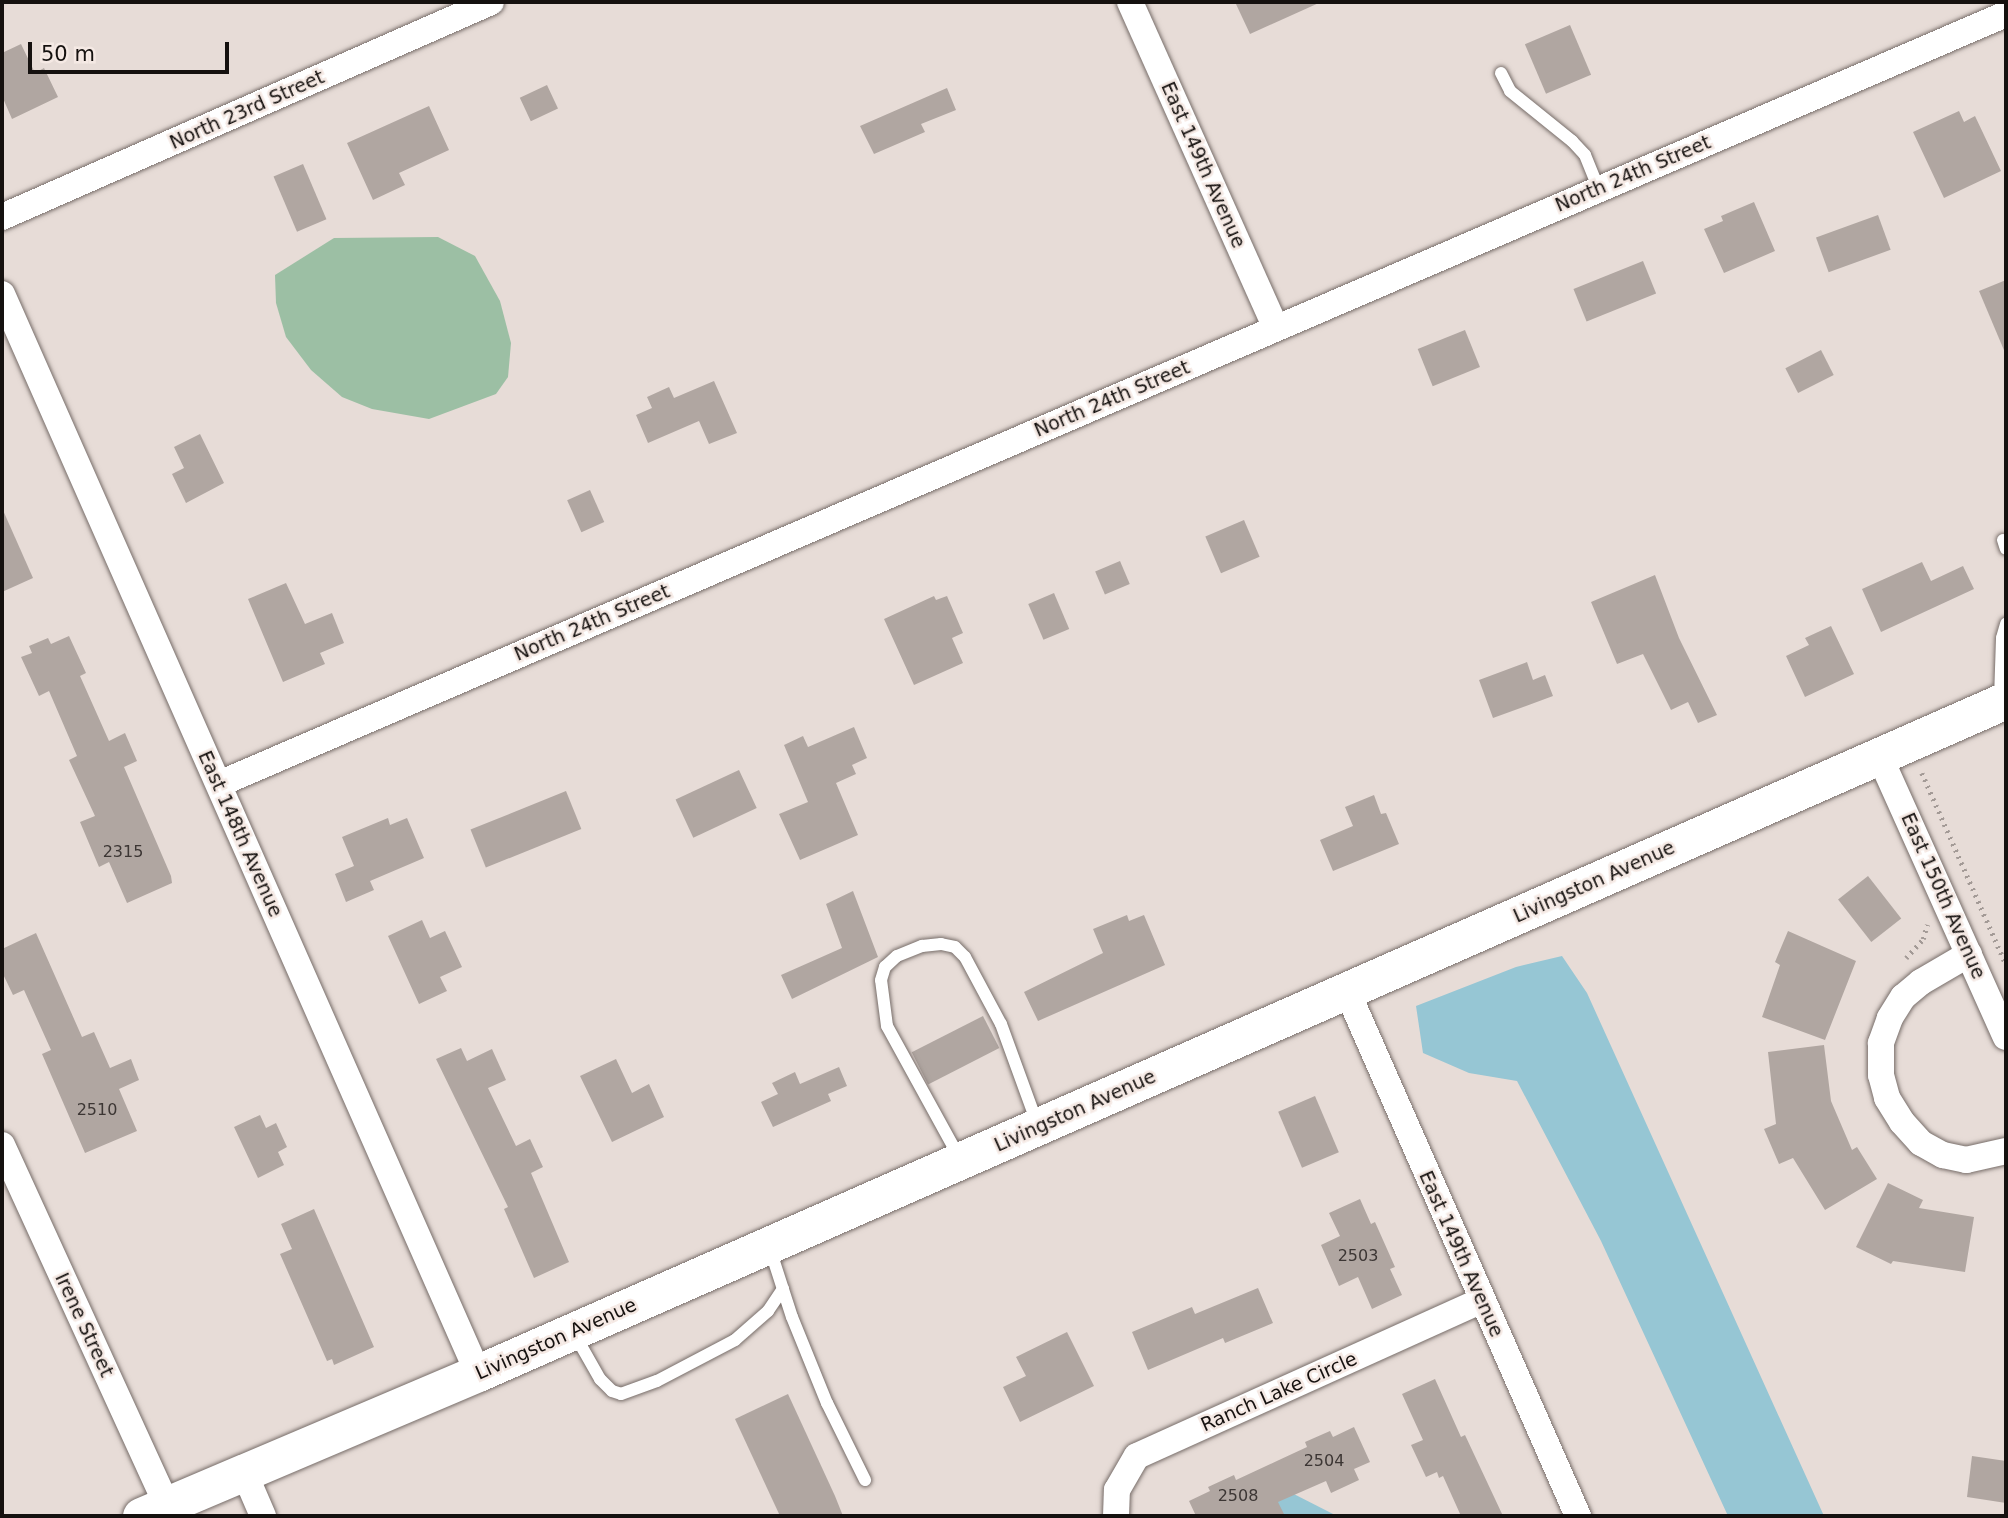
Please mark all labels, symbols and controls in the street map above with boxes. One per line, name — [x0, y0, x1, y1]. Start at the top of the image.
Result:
scale bar — [32, 28, 233, 72]
text: 50 m — [41, 42, 95, 66]
street label: North 23rd Street — [166, 66, 328, 154]
street label: East 149th Avenue — [1156, 78, 1250, 252]
street label: North 24th Street — [1552, 131, 1714, 217]
street label: North 24th Street — [1031, 356, 1193, 442]
street label: North 24th Street — [511, 580, 673, 666]
street label: East 148th Avenue — [193, 747, 287, 921]
street label: East 150th Avenue — [1896, 809, 1990, 983]
street label: Livingston Avenue — [1510, 836, 1678, 928]
house number: 2315 — [103, 842, 143, 862]
street label: Livingston Avenue — [991, 1065, 1159, 1157]
house number: 2510 — [77, 1100, 117, 1120]
street label: East 149th Avenue — [1414, 1167, 1508, 1341]
house number: 2503 — [1338, 1246, 1378, 1266]
street label: Irene Street — [50, 1269, 118, 1381]
street label: Livingston Avenue — [472, 1293, 640, 1385]
street label: Ranch Lake Circle — [1197, 1347, 1361, 1437]
house number: 2504 — [1304, 1451, 1344, 1471]
house number: 2508 — [1218, 1486, 1258, 1506]

